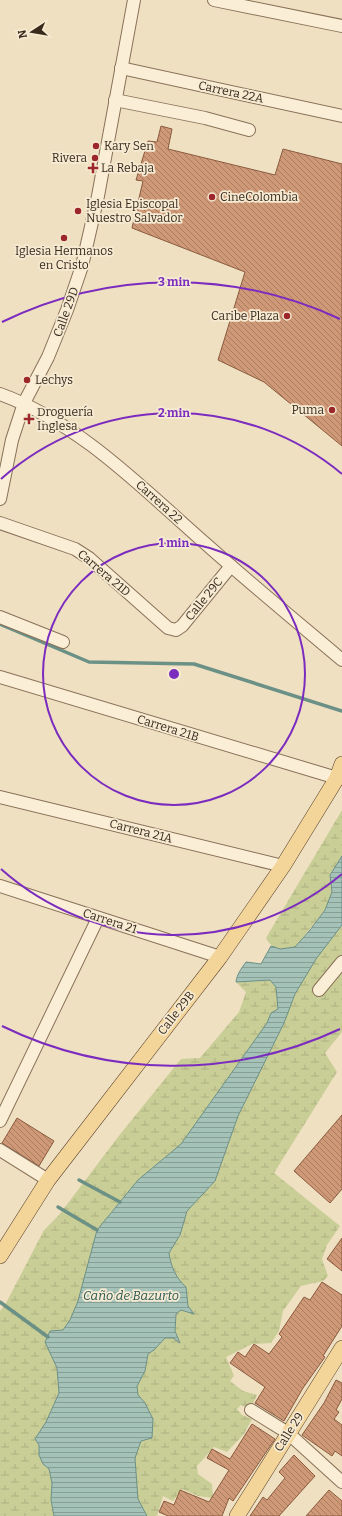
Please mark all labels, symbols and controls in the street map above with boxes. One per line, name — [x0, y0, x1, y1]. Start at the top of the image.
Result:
north arrow — [12, 12, 52, 52]
text: N — [15, 28, 30, 39]
street label: Carrera 22A — [197, 78, 265, 106]
place label: Kary Sen — [104, 139, 154, 153]
marker: Kary Sen — [91, 141, 101, 151]
place label: Rivera — [52, 151, 87, 165]
marker: Rivera — [90, 153, 100, 163]
place label: La Rebaja — [101, 161, 154, 175]
marker: La Rebaja — [88, 163, 98, 173]
place label: CineColombia — [220, 190, 299, 204]
marker: CineColombia — [207, 192, 217, 202]
place label: Iglesia Episcopal Nuestro Salvador — [86, 197, 183, 225]
marker: Iglesia Episcopal Nuestro Salvador — [73, 206, 83, 216]
marker: Iglesia Hermanos en Cristo — [59, 233, 69, 243]
place label: Iglesia Hermanos en Cristo — [15, 244, 113, 272]
text: 3 min — [158, 275, 190, 289]
street label: Calle 29D — [51, 285, 81, 339]
place label: Caribe Plaza — [211, 309, 279, 323]
marker: Caribe Plaza — [282, 311, 292, 321]
place label: Lechys — [35, 373, 73, 387]
marker: Lechys — [22, 375, 32, 385]
place label: Puma — [292, 403, 324, 417]
place label: Droguería Inglesa — [37, 405, 94, 433]
marker: Puma — [327, 405, 337, 415]
text: 2 min — [158, 406, 190, 420]
marker: Droguería Inglesa — [24, 414, 34, 424]
street label: Carrera 22 — [133, 477, 185, 527]
text: 1 min — [159, 536, 189, 550]
street label: Carrera 21D — [75, 547, 133, 599]
street label: Calle 29C — [182, 574, 226, 623]
centre of rings — [167, 667, 181, 681]
street label: Carrera 21B — [135, 712, 201, 744]
street label: Carrera 21A — [108, 816, 174, 846]
street label: Carrera 21 — [81, 906, 139, 936]
street label: Calle 29B — [155, 989, 197, 1037]
water label: Caño de Bazurto — [83, 1288, 179, 1303]
street label: Calle 29 — [272, 1410, 306, 1454]

